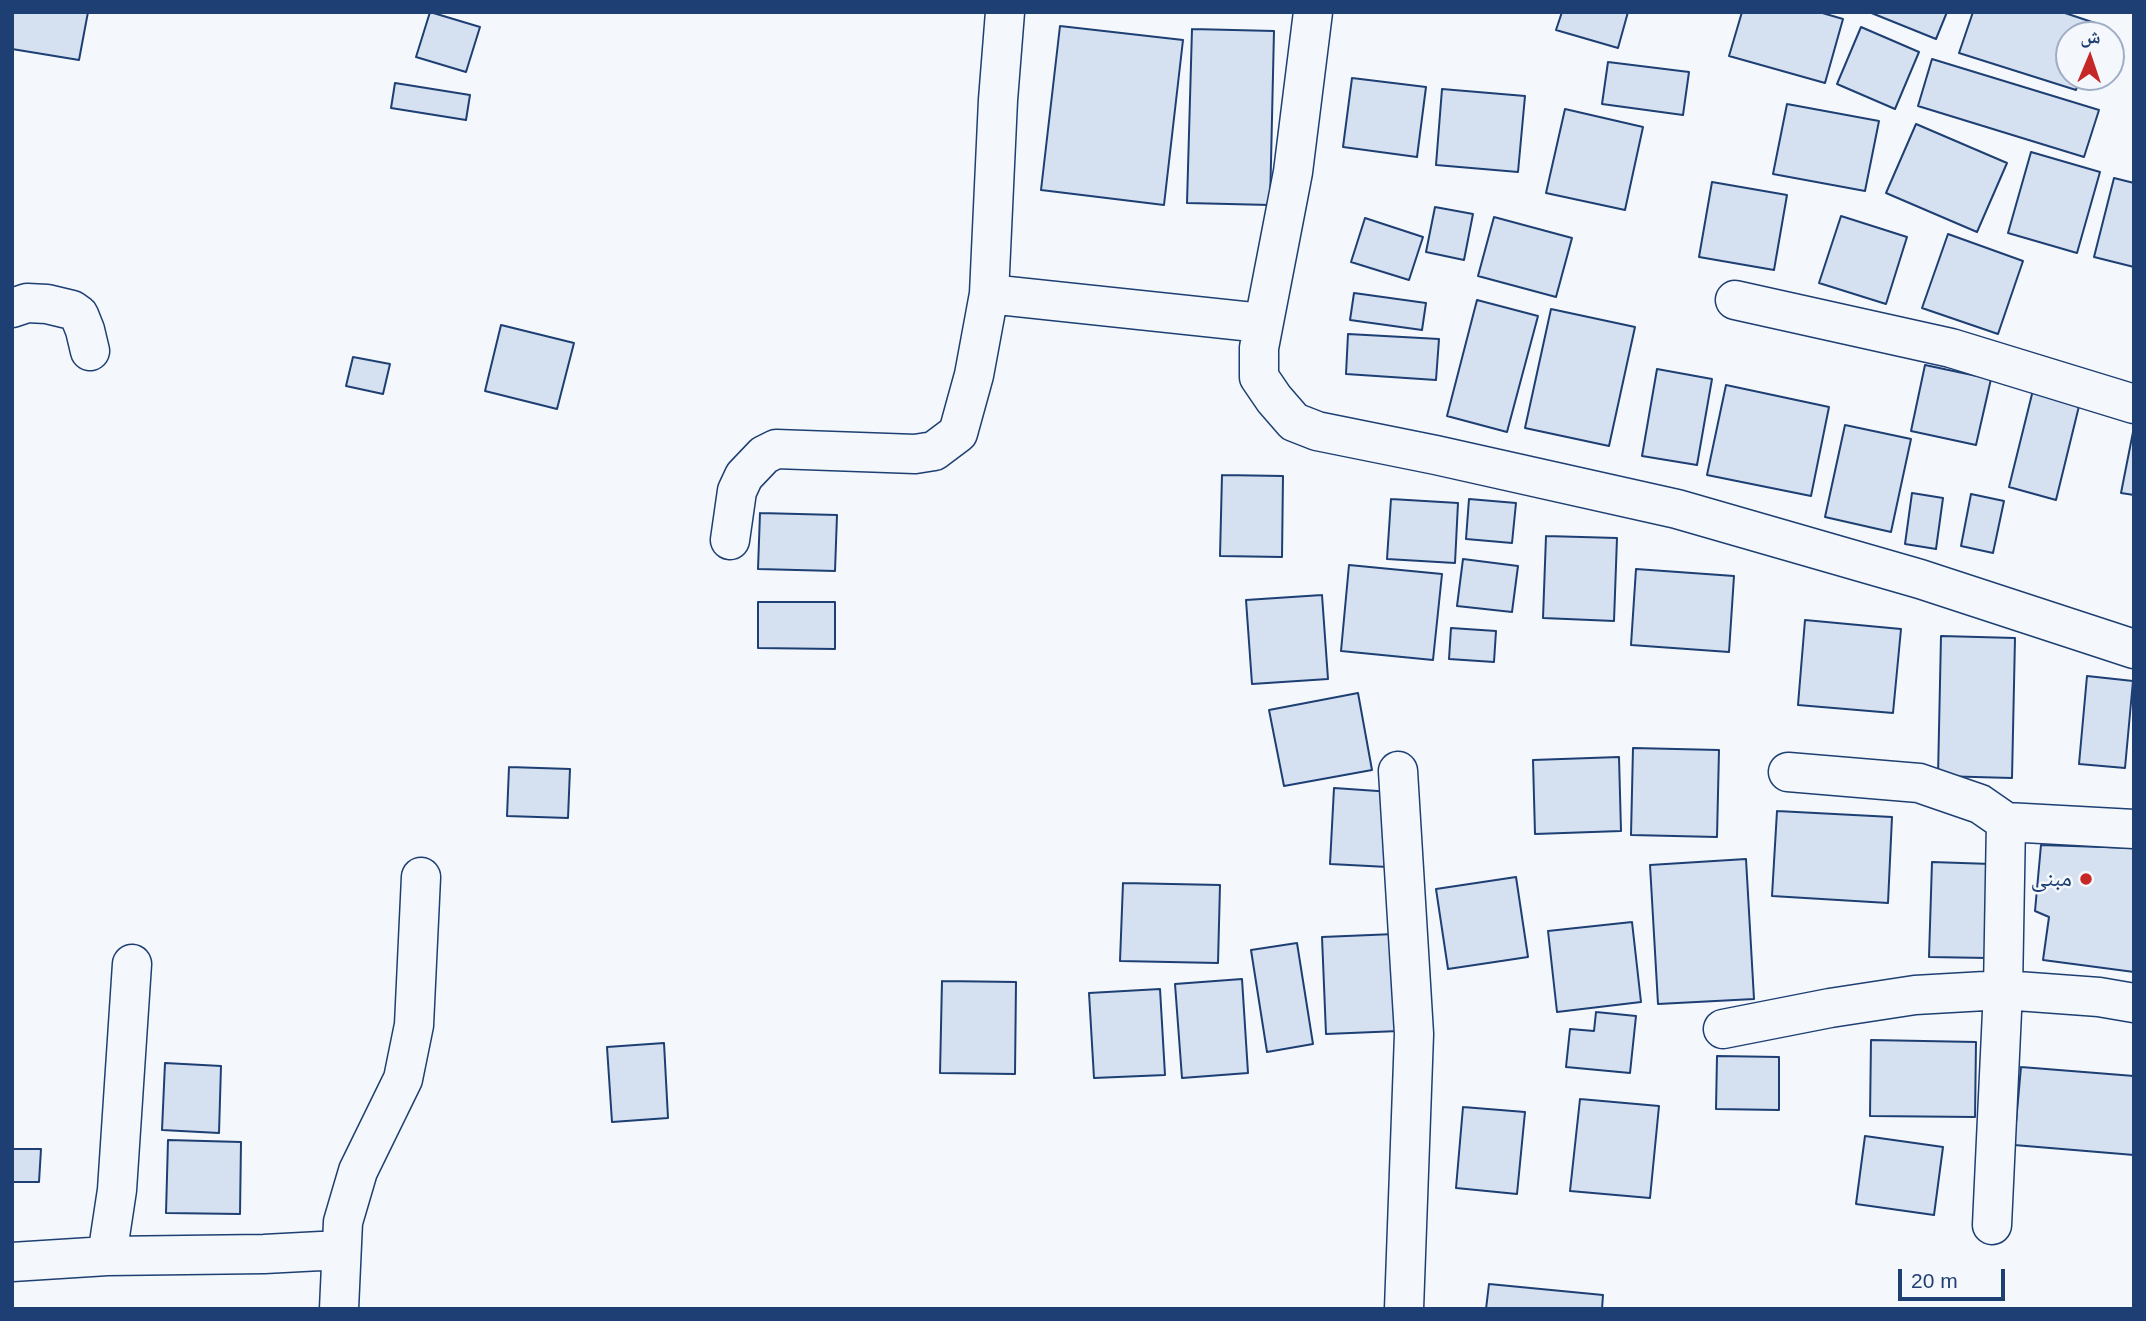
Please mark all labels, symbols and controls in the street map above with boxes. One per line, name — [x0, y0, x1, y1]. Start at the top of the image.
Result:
north arrow — [2055, 21, 2125, 91]
text: ش — [2080, 26, 2101, 47]
place label: مبنى — [2031, 865, 2072, 893]
marker: مبنى — [2078, 871, 2094, 887]
scale bar — [1901, 1254, 2008, 1298]
text: 20 m — [1911, 1269, 1958, 1292]

